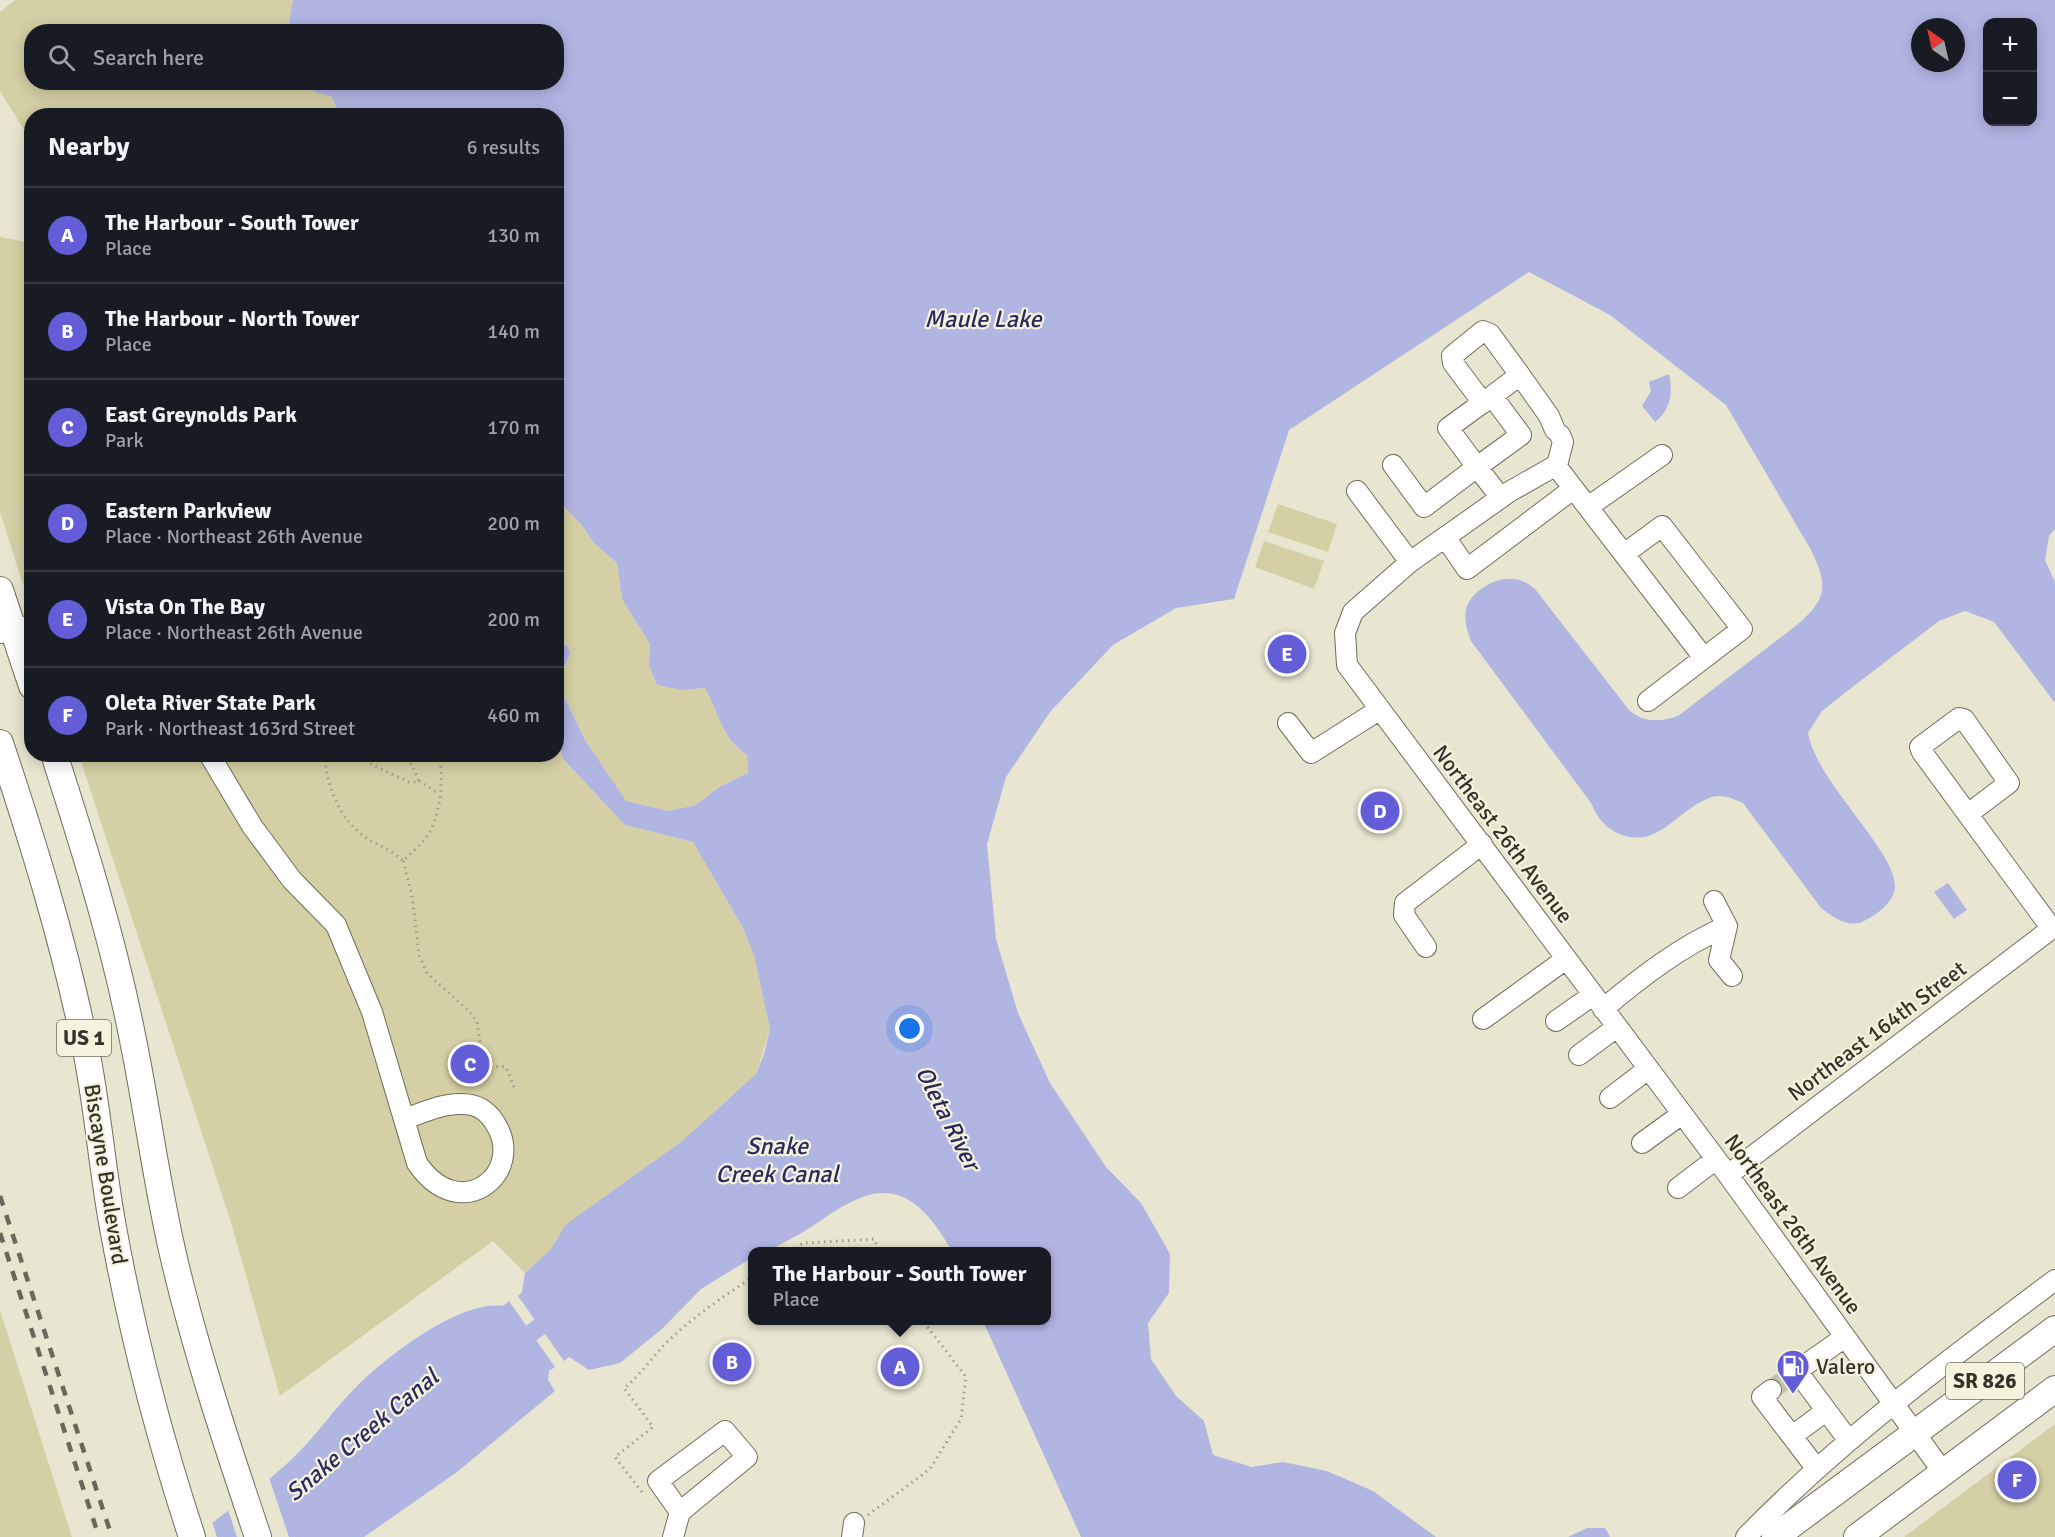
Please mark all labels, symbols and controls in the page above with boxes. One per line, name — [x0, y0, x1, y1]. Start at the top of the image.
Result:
north arrow — [1911, 18, 1965, 72]
map controls — [1983, 18, 2037, 126]
button: + — [1983, 18, 2037, 72]
search box — [24, 24, 564, 90]
icon: search — [45, 41, 78, 74]
text: Search here — [93, 44, 204, 71]
button: − — [1983, 72, 2037, 126]
text: Nearby — [48, 131, 129, 163]
text: 6 results — [467, 135, 540, 160]
text: The Harbour - South Tower — [105, 209, 359, 236]
text: A — [61, 223, 74, 248]
text: 130 m — [487, 223, 540, 248]
text: Place — [105, 236, 152, 261]
water label: Maule Lake — [925, 304, 1042, 334]
text: The Harbour - North Tower — [105, 305, 359, 332]
text: B — [61, 319, 74, 344]
text: 140 m — [487, 319, 540, 344]
text: Place — [105, 332, 152, 357]
text: East Greynolds Park — [105, 401, 297, 428]
text: C — [61, 415, 74, 440]
text: 170 m — [487, 415, 540, 440]
text: Park — [105, 428, 143, 453]
text: Eastern Parkview — [105, 497, 271, 524]
text: D — [61, 511, 74, 536]
text: 200 m — [487, 511, 540, 536]
text: Place · Northeast 26th Avenue — [105, 524, 363, 549]
text: Vista On The Bay — [105, 593, 265, 620]
text: E — [62, 607, 73, 632]
text: 200 m — [487, 607, 540, 632]
text: Place · Northeast 26th Avenue — [105, 620, 363, 645]
pin: E — [1268, 632, 1306, 676]
text: Oleta River State Park — [105, 689, 316, 716]
text: F — [62, 703, 73, 728]
text: 460 m — [487, 703, 540, 728]
text: Park · Northeast 163rd Street — [105, 716, 355, 741]
street label: Northeast 26th Avenue — [1427, 740, 1579, 928]
pin: D — [1360, 788, 1400, 834]
street label: Northeast 164th Street — [1782, 955, 1972, 1107]
your location — [895, 1014, 924, 1043]
road number: US 1 — [57, 1020, 111, 1056]
pin: C — [450, 1042, 490, 1086]
water label: Oleta River — [909, 1061, 988, 1178]
street label: Biscayne Boulevard — [78, 1082, 134, 1266]
street label: Northeast 26th Avenue — [1719, 1129, 1867, 1319]
water label: Snake Creek Canal — [715, 1131, 840, 1189]
popup — [748, 1247, 1051, 1325]
text: The Harbour - South Tower — [773, 1260, 1026, 1287]
text: Place — [773, 1287, 819, 1312]
pin: B — [712, 1340, 752, 1384]
pin: A — [880, 1344, 920, 1390]
fuel station icon: Valero — [1775, 1348, 1811, 1395]
place label: Valero — [1816, 1353, 1875, 1380]
water label: Snake Creek Canal — [279, 1361, 446, 1508]
road number: SR 826 — [1946, 1363, 2024, 1399]
pin: F — [1998, 1458, 2036, 1502]

